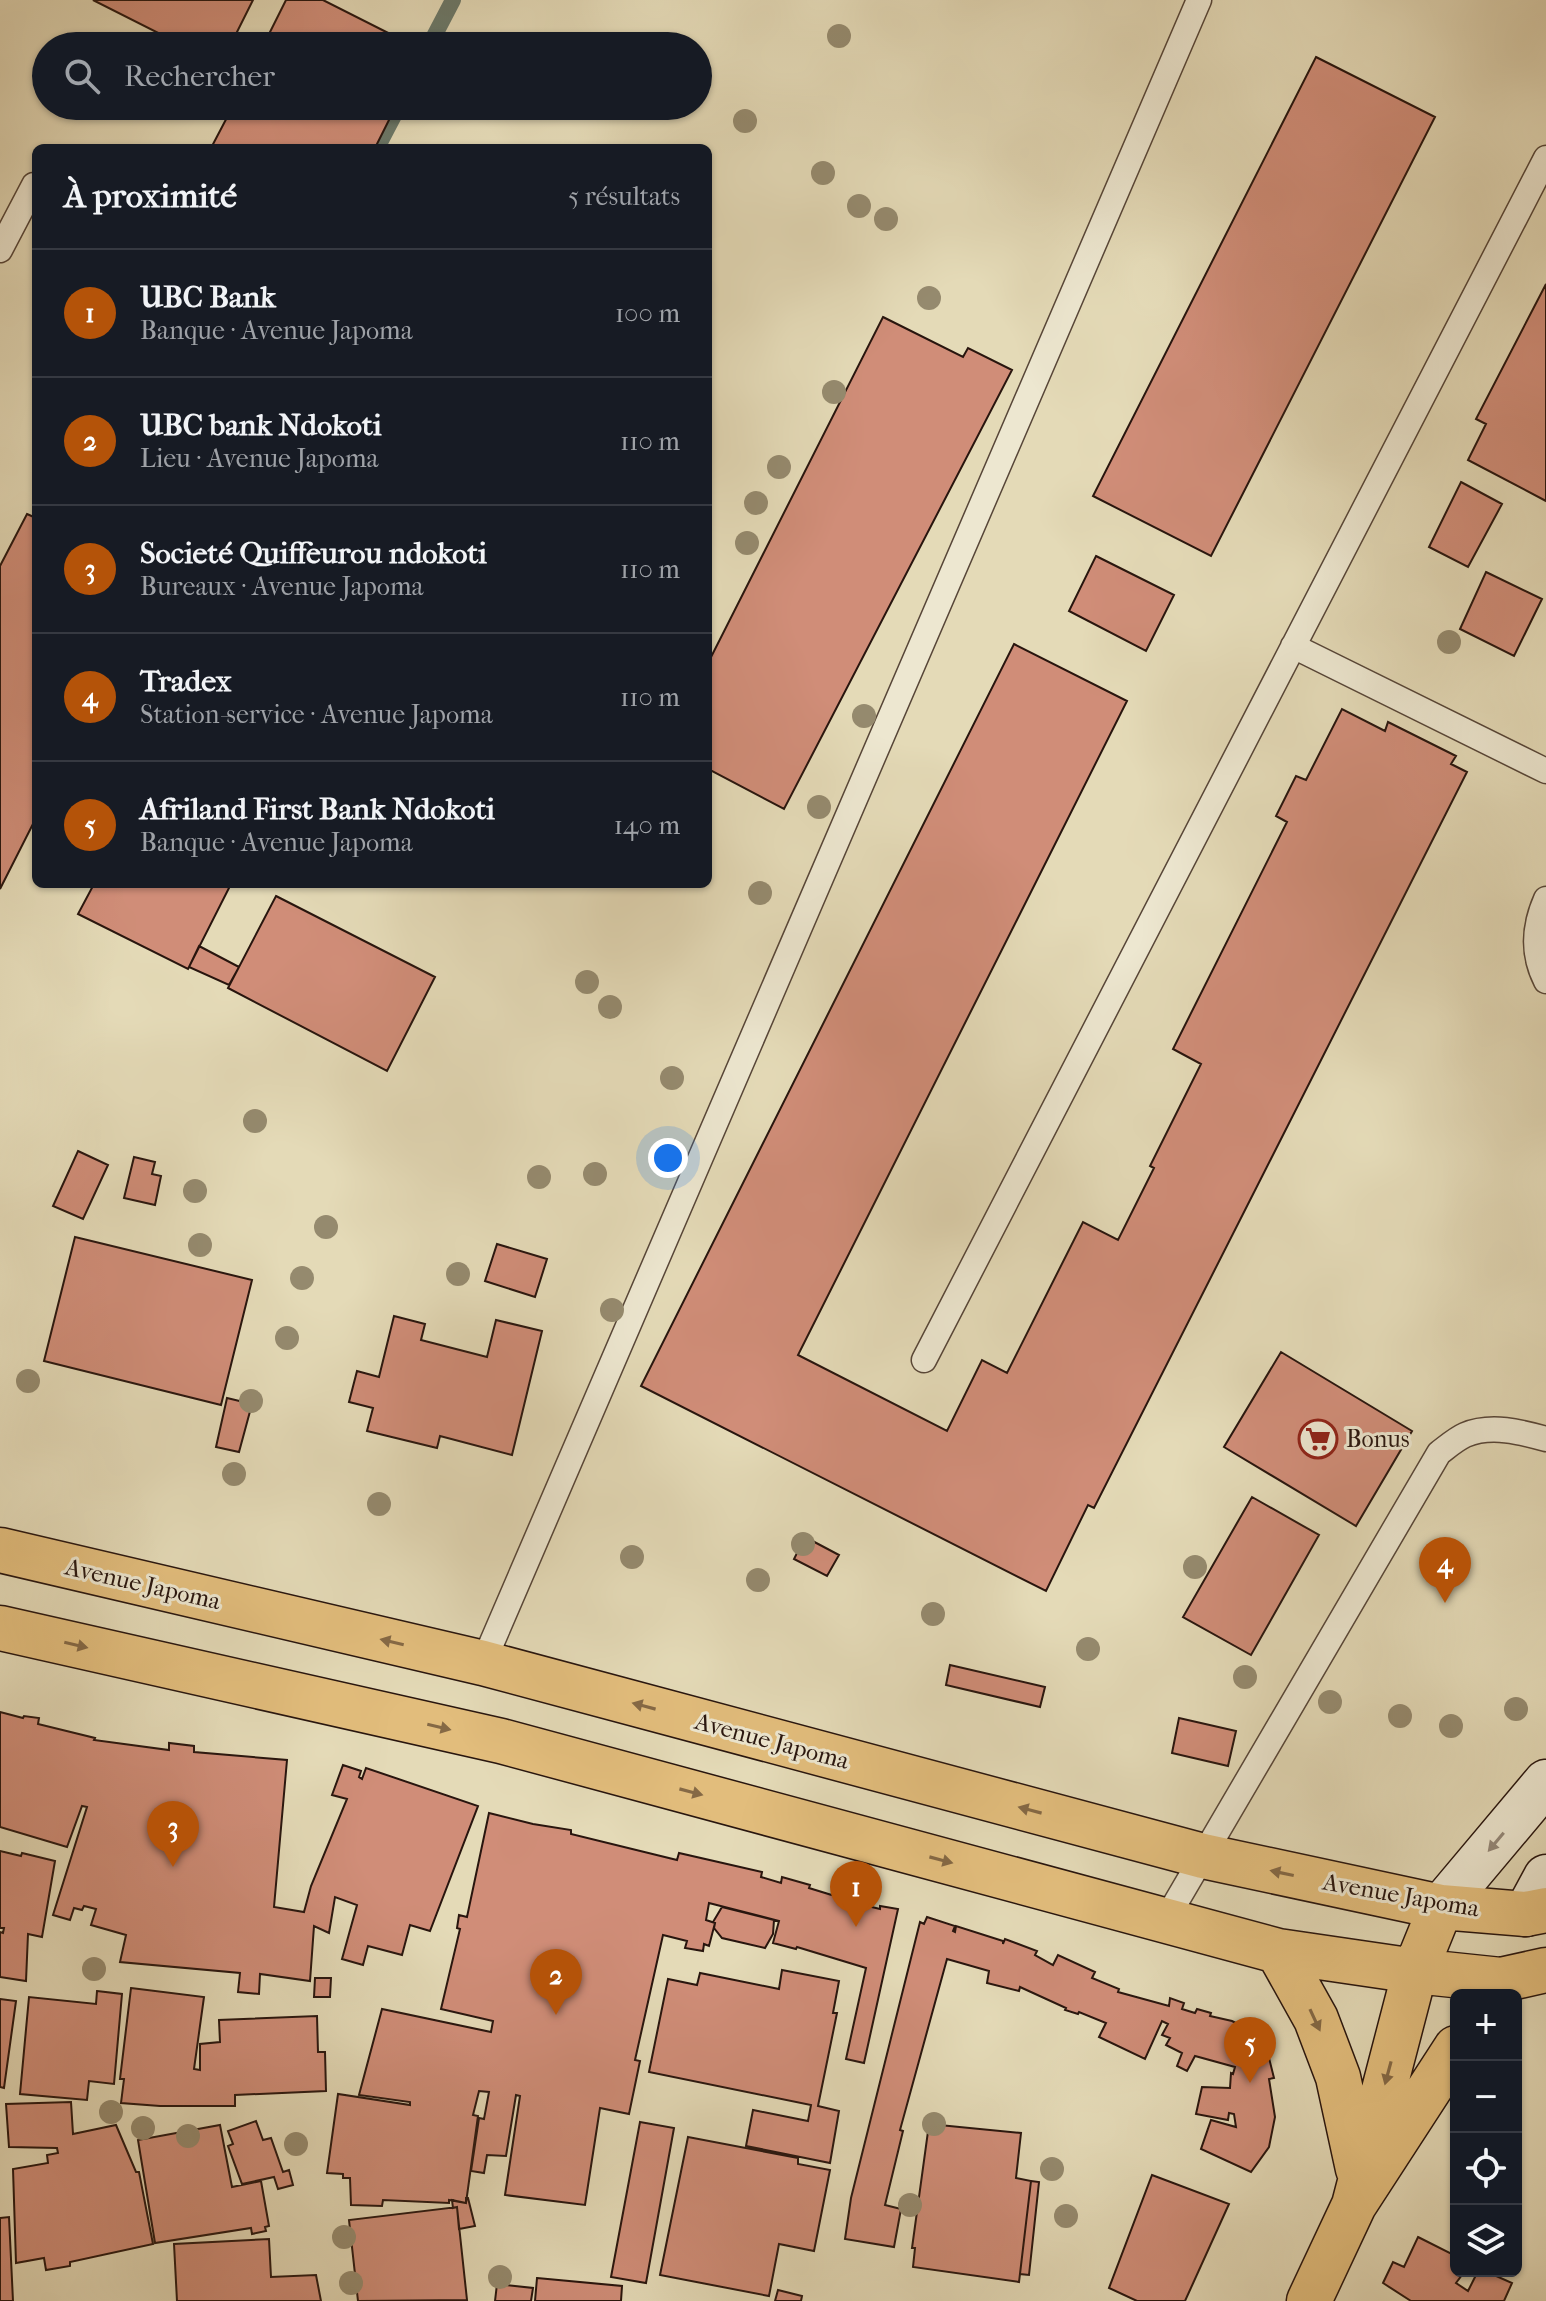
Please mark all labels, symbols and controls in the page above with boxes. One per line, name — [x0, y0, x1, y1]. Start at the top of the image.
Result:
search box — [32, 32, 712, 120]
icon: search — [60, 54, 104, 98]
text: Rechercher — [124, 59, 275, 94]
text: À proximité — [64, 176, 237, 216]
text: 5 résultats — [568, 181, 680, 212]
text: UBC Bank — [140, 280, 276, 315]
text: 1 — [85, 298, 95, 329]
text: 100 m — [615, 298, 680, 329]
text: Banque · Avenue Japoma — [140, 315, 413, 346]
text: UBC bank Ndokoti — [140, 408, 382, 443]
text: 2 — [83, 426, 97, 457]
text: 110 m — [620, 426, 680, 457]
text: Lieu · Avenue Japoma — [140, 443, 379, 474]
text: Societé Quiffeurou ndokoti — [140, 536, 487, 571]
text: 3 — [85, 554, 95, 585]
text: 110 m — [620, 554, 680, 585]
text: Bureaux · Avenue Japoma — [140, 571, 424, 602]
text: Tradex — [140, 664, 231, 699]
text: 4 — [82, 682, 98, 713]
text: 110 m — [620, 682, 680, 713]
text: Station-service · Avenue Japoma — [140, 699, 493, 730]
text: Afriland First Bank Ndokoti — [140, 792, 495, 827]
text: 5 — [84, 810, 96, 841]
text: 140 m — [614, 810, 680, 841]
text: Banque · Avenue Japoma — [140, 827, 413, 858]
your location — [648, 1138, 688, 1178]
supermarket icon: Bonus — [1297, 1418, 1339, 1460]
place label: Bonus — [1346, 1425, 1410, 1453]
pin: 4 — [1419, 1537, 1471, 1603]
street label: Avenue Japoma — [62, 1552, 224, 1616]
one-way arrow — [379, 1635, 404, 1648]
one-way arrow — [64, 1639, 89, 1652]
one-way arrow — [631, 1700, 656, 1712]
street label: Avenue Japoma — [691, 1707, 853, 1775]
one-way arrow — [427, 1721, 452, 1733]
one-way arrow — [679, 1786, 703, 1799]
pin: 3 — [147, 1801, 199, 1867]
one-way arrow — [1018, 1803, 1043, 1815]
one-way arrow — [1488, 1832, 1505, 1852]
one-way arrow — [929, 1855, 954, 1867]
pin: 1 — [830, 1861, 882, 1927]
one-way arrow — [1270, 1866, 1295, 1879]
street label: Avenue Japoma — [1320, 1867, 1482, 1923]
pin: 2 — [530, 1949, 582, 2015]
map controls — [1450, 1989, 1522, 2277]
button: + — [1450, 1989, 1522, 2061]
one-way arrow — [1308, 2008, 1322, 2032]
pin: 5 — [1224, 2017, 1276, 2083]
one-way arrow — [1381, 2061, 1393, 2086]
button: − — [1450, 2061, 1522, 2133]
button: locate — [1450, 2133, 1522, 2205]
button: layers — [1450, 2205, 1522, 2277]

